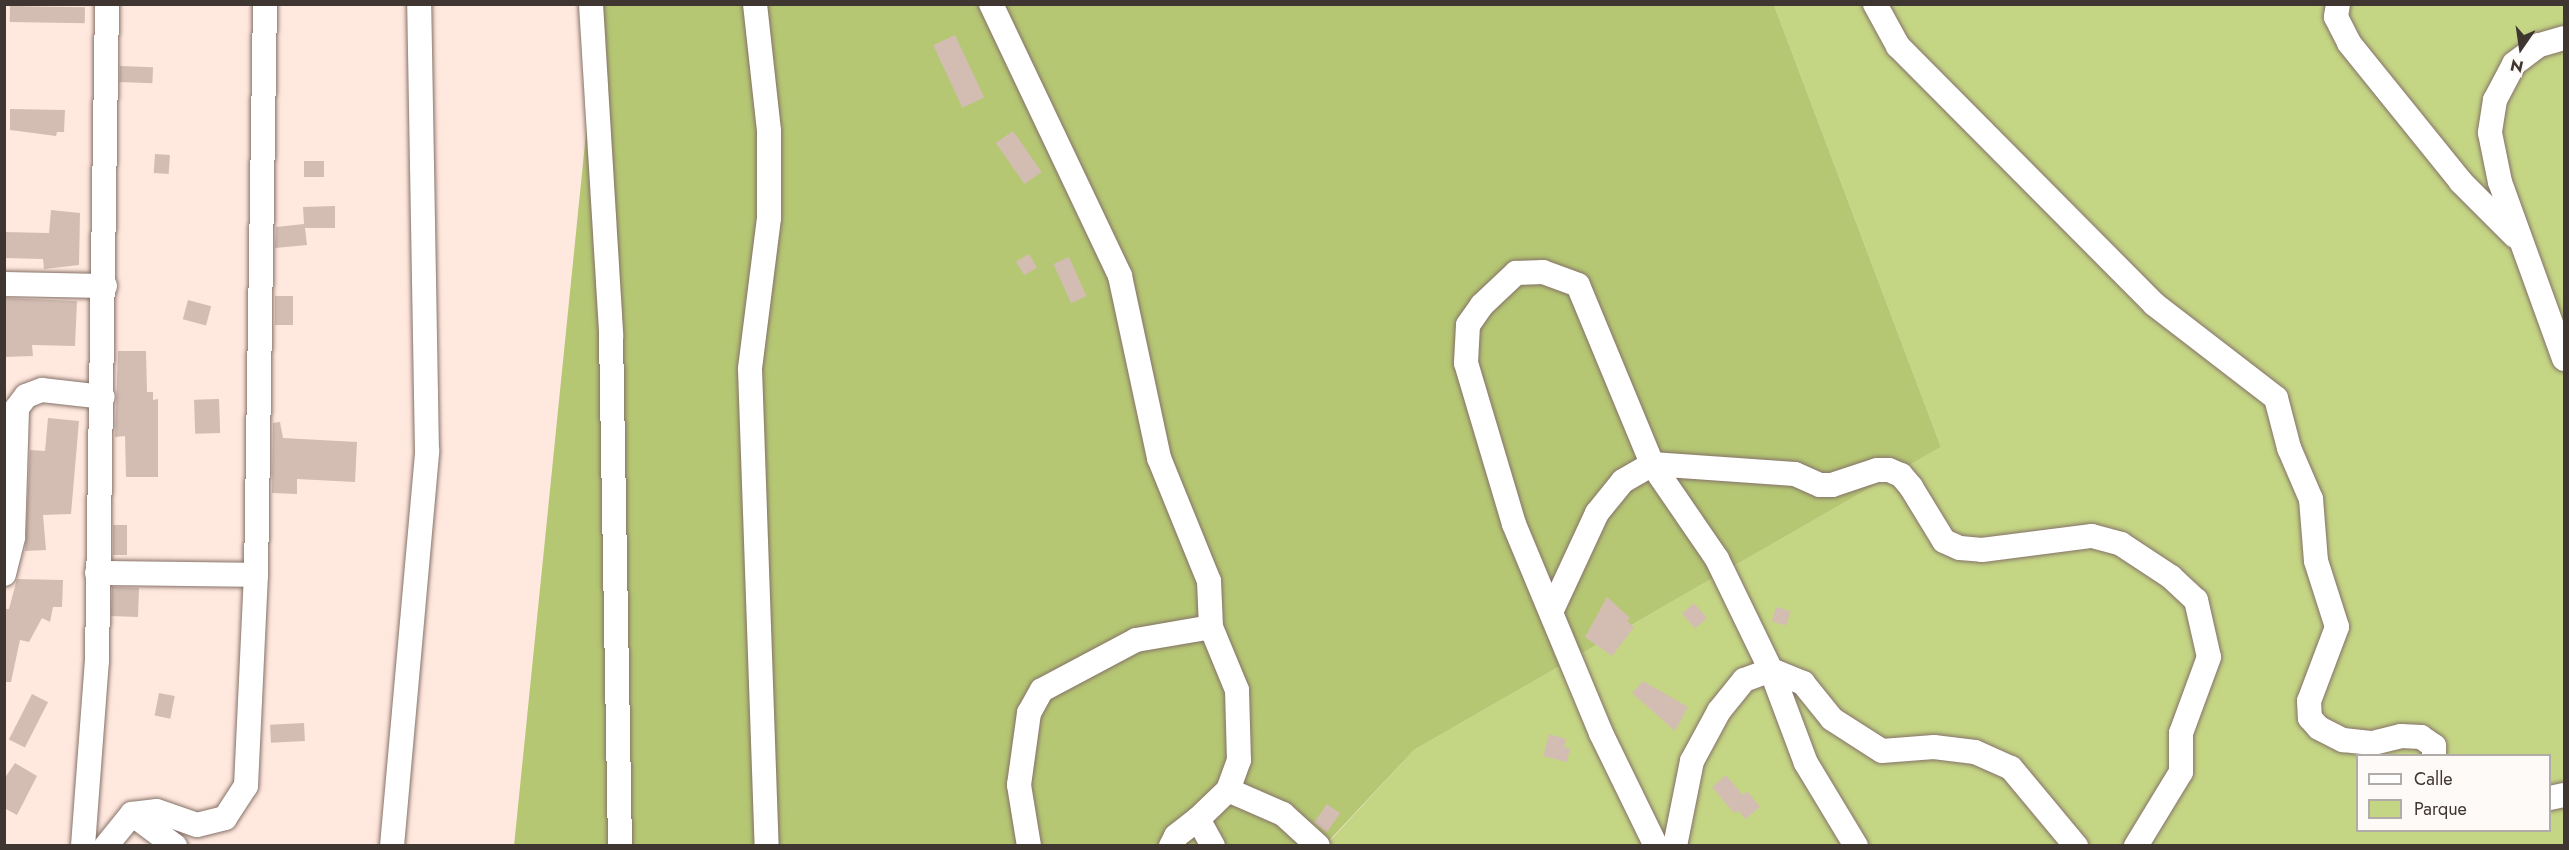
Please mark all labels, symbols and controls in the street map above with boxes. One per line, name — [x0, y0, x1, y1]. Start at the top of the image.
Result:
north arrow — [2491, 18, 2551, 78]
text: N — [2508, 53, 2526, 79]
legend — [2356, 754, 2551, 832]
text: Calle — [2414, 766, 2453, 792]
text: Parque — [2414, 796, 2467, 822]

